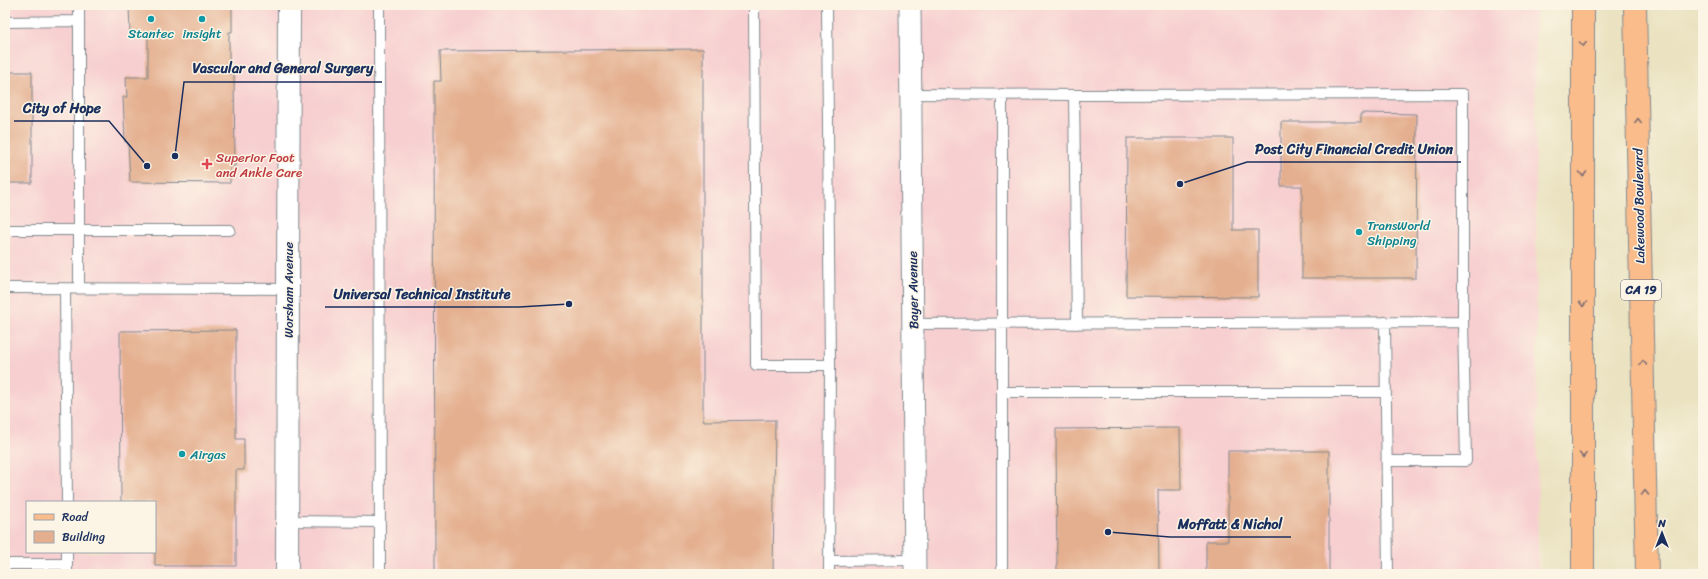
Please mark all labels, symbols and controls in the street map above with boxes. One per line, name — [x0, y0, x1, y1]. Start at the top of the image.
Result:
marker: Stantec — [146, 14, 156, 24]
marker: insight — [197, 14, 207, 24]
place label: Stantec — [128, 22, 174, 45]
place label: insight — [182, 22, 222, 45]
one-way arrow — [1579, 41, 1587, 47]
callout: Vascular and General Surgery — [184, 56, 382, 82]
text: Vascular and General Surgery — [193, 56, 374, 81]
callout: City of Hope — [14, 95, 109, 121]
text: City of Hope — [22, 96, 102, 121]
one-way arrow — [1633, 118, 1642, 124]
callout: Post City Financial Credit Union — [1247, 136, 1461, 162]
text: Post City Financial Credit Union — [1255, 137, 1454, 162]
place label: Superior Foot and Ankle Care — [216, 146, 302, 184]
street label: Lakewood Boulevard — [1626, 147, 1652, 264]
marker: Superior Foot and Ankle Care — [201, 158, 213, 170]
one-way arrow — [1579, 171, 1587, 177]
place label: TransWorld Shipping — [1367, 214, 1431, 252]
marker: TransWorld Shipping — [1354, 227, 1364, 237]
street label: Worsham Avenue — [277, 242, 300, 338]
street label: Bayer Avenue — [901, 250, 925, 329]
road number: CA 19 — [1621, 280, 1661, 300]
callout: Universal Technical Institute — [325, 281, 519, 307]
text: Universal Technical Institute — [333, 282, 511, 307]
one-way arrow — [1579, 301, 1587, 307]
one-way arrow — [1638, 360, 1647, 366]
place label: Airgas — [189, 443, 227, 466]
marker: Airgas — [177, 449, 187, 459]
one-way arrow — [1579, 452, 1587, 458]
one-way arrow — [1641, 490, 1649, 496]
legend — [26, 501, 156, 553]
text: Road — [62, 506, 89, 528]
callout: Moffatt & Nichol — [1170, 511, 1291, 537]
text: Moffatt & Nichol — [1177, 512, 1283, 537]
north arrow — [1642, 513, 1682, 553]
text: N — [1657, 514, 1666, 533]
text: Building — [62, 526, 105, 548]

